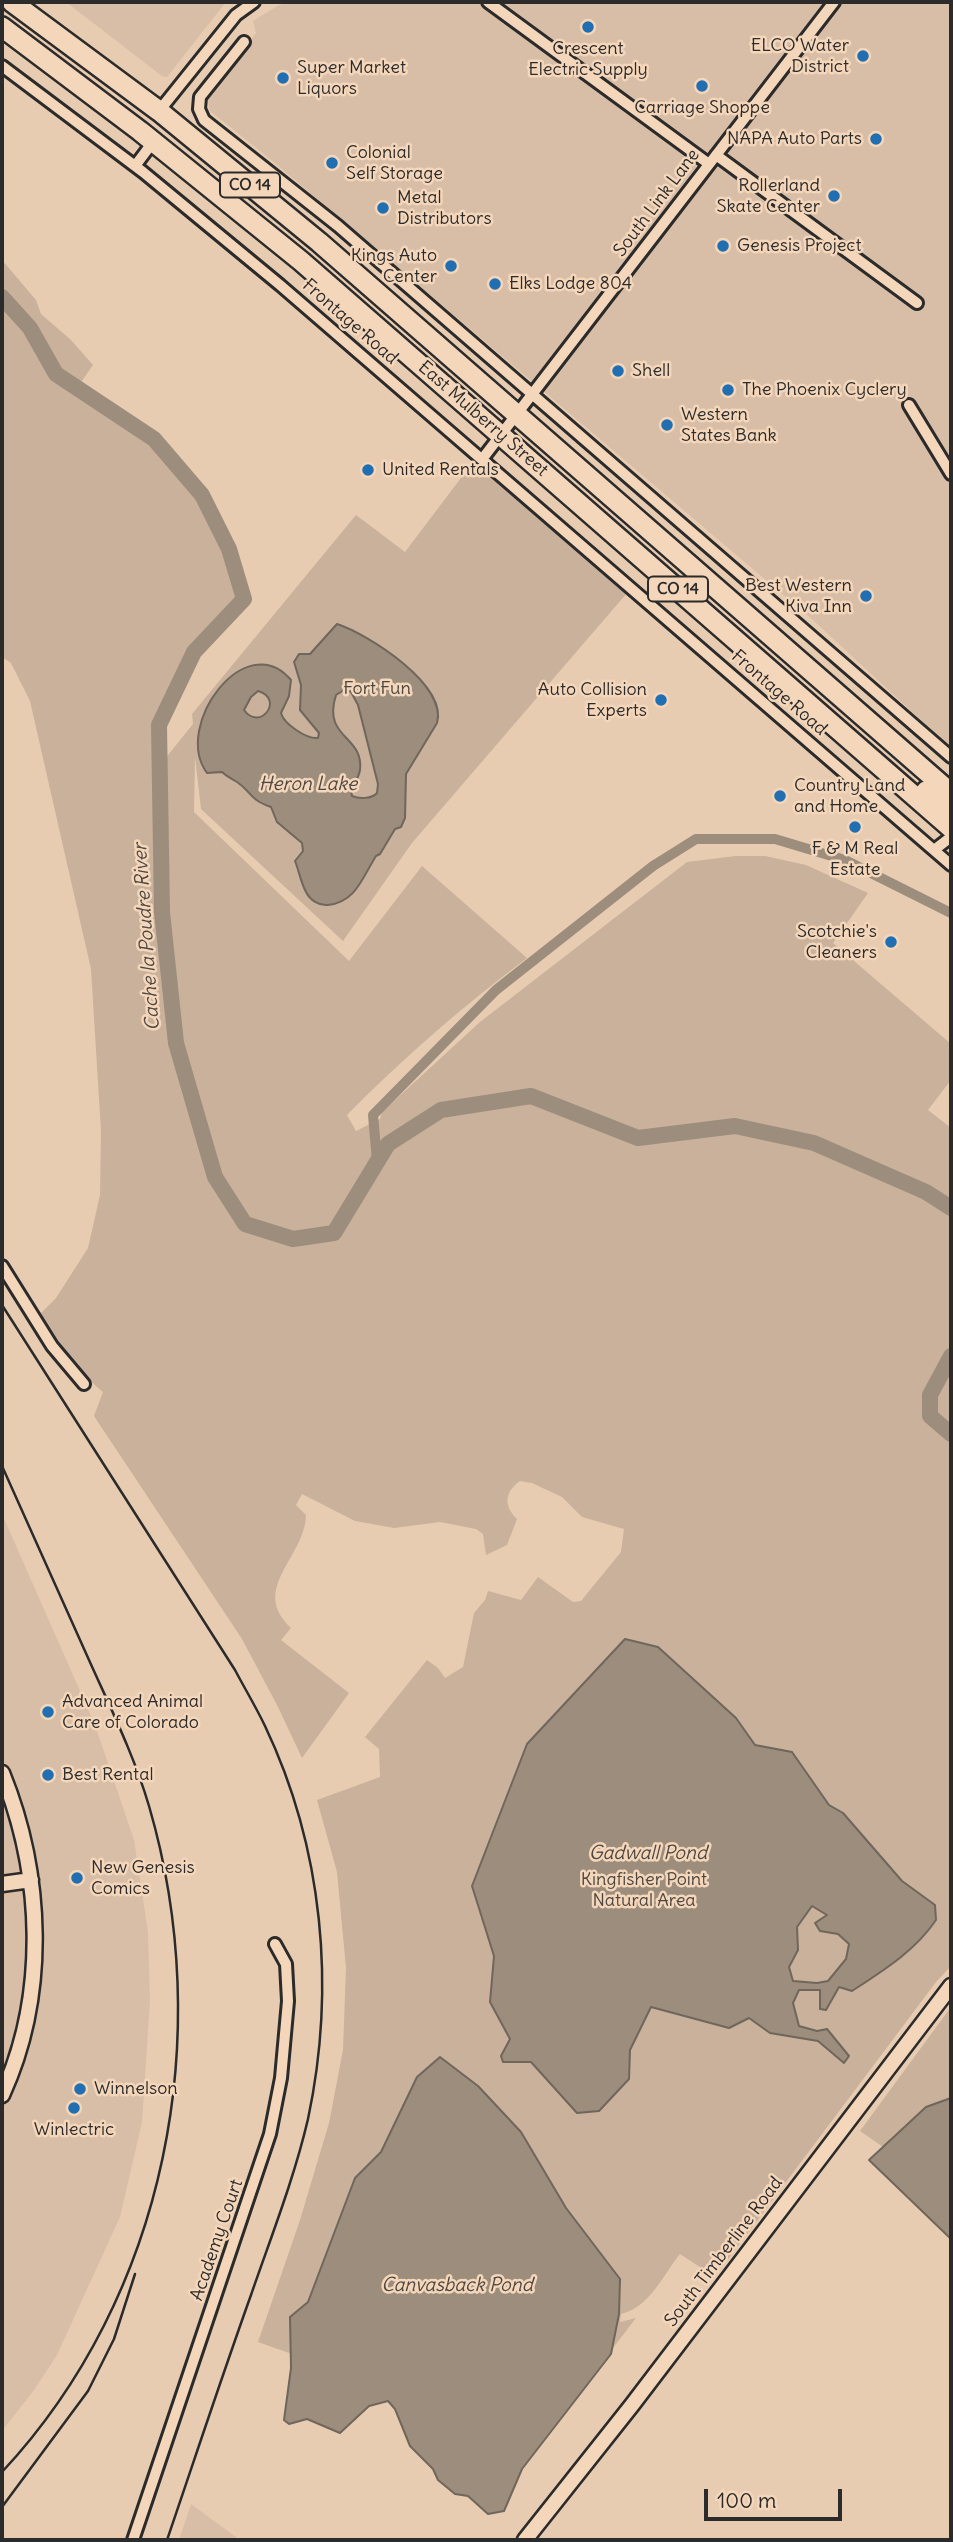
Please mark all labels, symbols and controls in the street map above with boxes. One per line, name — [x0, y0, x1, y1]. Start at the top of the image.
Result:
marker: Crescent Electric Supply — [580, 19, 596, 35]
place label: ELCO Water District — [751, 35, 849, 78]
place label: Crescent Electric Supply — [528, 38, 648, 80]
marker: ELCO Water District — [855, 48, 871, 64]
place label: Super Market Liquors — [297, 57, 406, 100]
marker: Super Market Liquors — [275, 70, 291, 86]
marker: Carriage Shoppe — [694, 78, 710, 94]
place label: Carriage Shoppe — [634, 97, 770, 119]
place label: NAPA Auto Parts — [727, 128, 862, 150]
marker: NAPA Auto Parts — [868, 131, 884, 147]
place label: Colonial Self Storage — [346, 142, 443, 184]
street label: South Link Lane — [610, 145, 704, 261]
marker: Colonial Self Storage — [324, 155, 340, 171]
road number: CO 14 — [220, 172, 280, 197]
place label: Rollerland Skate Center — [717, 175, 820, 218]
place label: Metal Distributors — [397, 187, 492, 230]
marker: Rollerland Skate Center — [826, 188, 842, 204]
marker: Metal Distributors — [375, 200, 391, 216]
place label: Genesis Project — [737, 235, 862, 257]
marker: Genesis Project — [715, 238, 731, 254]
place label: Kings Auto Center — [351, 245, 437, 288]
marker: Kings Auto Center — [443, 258, 459, 274]
place label: Elks Lodge 804 — [509, 273, 632, 295]
street label: Frontage Road — [298, 275, 402, 369]
marker: Elks Lodge 804 — [487, 276, 503, 292]
street label: East Mulberry Street — [414, 357, 552, 481]
place label: Shell — [632, 360, 670, 382]
marker: Shell — [610, 363, 626, 379]
place label: The Phoenix Cyclery — [742, 379, 907, 401]
marker: The Phoenix Cyclery — [720, 382, 736, 398]
place label: Western States Bank — [681, 404, 777, 446]
marker: Western States Bank — [659, 417, 675, 433]
place label: United Rentals — [382, 459, 499, 481]
marker: United Rentals — [360, 462, 376, 478]
place label: Best Western Kiva Inn — [745, 575, 852, 618]
road number: CO 14 — [648, 576, 708, 602]
marker: Best Western Kiva Inn — [858, 588, 874, 604]
street label: Frontage Road — [727, 646, 831, 740]
park label: Fort Fun — [343, 678, 411, 700]
place label: Auto Collision Experts — [538, 679, 647, 722]
marker: Auto Collision Experts — [653, 692, 669, 708]
water label: Heron Lake — [259, 774, 357, 796]
place label: Country Land and Home — [794, 775, 905, 818]
marker: Country Land and Home — [772, 788, 788, 804]
marker: F & M Real Estate — [847, 819, 863, 835]
place label: F & M Real Estate — [812, 838, 898, 880]
water label: Cache la Poudre River — [129, 843, 165, 1031]
place label: Scotchie's Cleaners — [797, 921, 877, 964]
marker: Scotchie's Cleaners — [883, 934, 899, 950]
place label: Advanced Animal Care of Colorado — [62, 1691, 203, 1734]
marker: Advanced Animal Care of Colorado — [40, 1704, 56, 1720]
place label: Best Rental — [62, 1764, 153, 1786]
marker: Best Rental — [40, 1767, 56, 1783]
water label: Gadwall Pond — [589, 1843, 707, 1865]
place label: New Genesis Comics — [91, 1857, 195, 1899]
park label: Kingfisher Point Natural Area — [581, 1869, 707, 1912]
marker: New Genesis Comics — [69, 1870, 85, 1886]
place label: Winnelson — [94, 2078, 178, 2100]
marker: Winnelson — [72, 2081, 88, 2097]
marker: Winlectric — [66, 2100, 82, 2116]
place label: Winlectric — [34, 2119, 114, 2141]
street label: South Timberline Road — [661, 2173, 787, 2331]
street label: Academy Court — [186, 2176, 248, 2304]
water label: Canvasback Pond — [381, 2275, 533, 2297]
scale bar — [708, 2476, 846, 2520]
text: 100 m — [717, 2487, 776, 2514]

